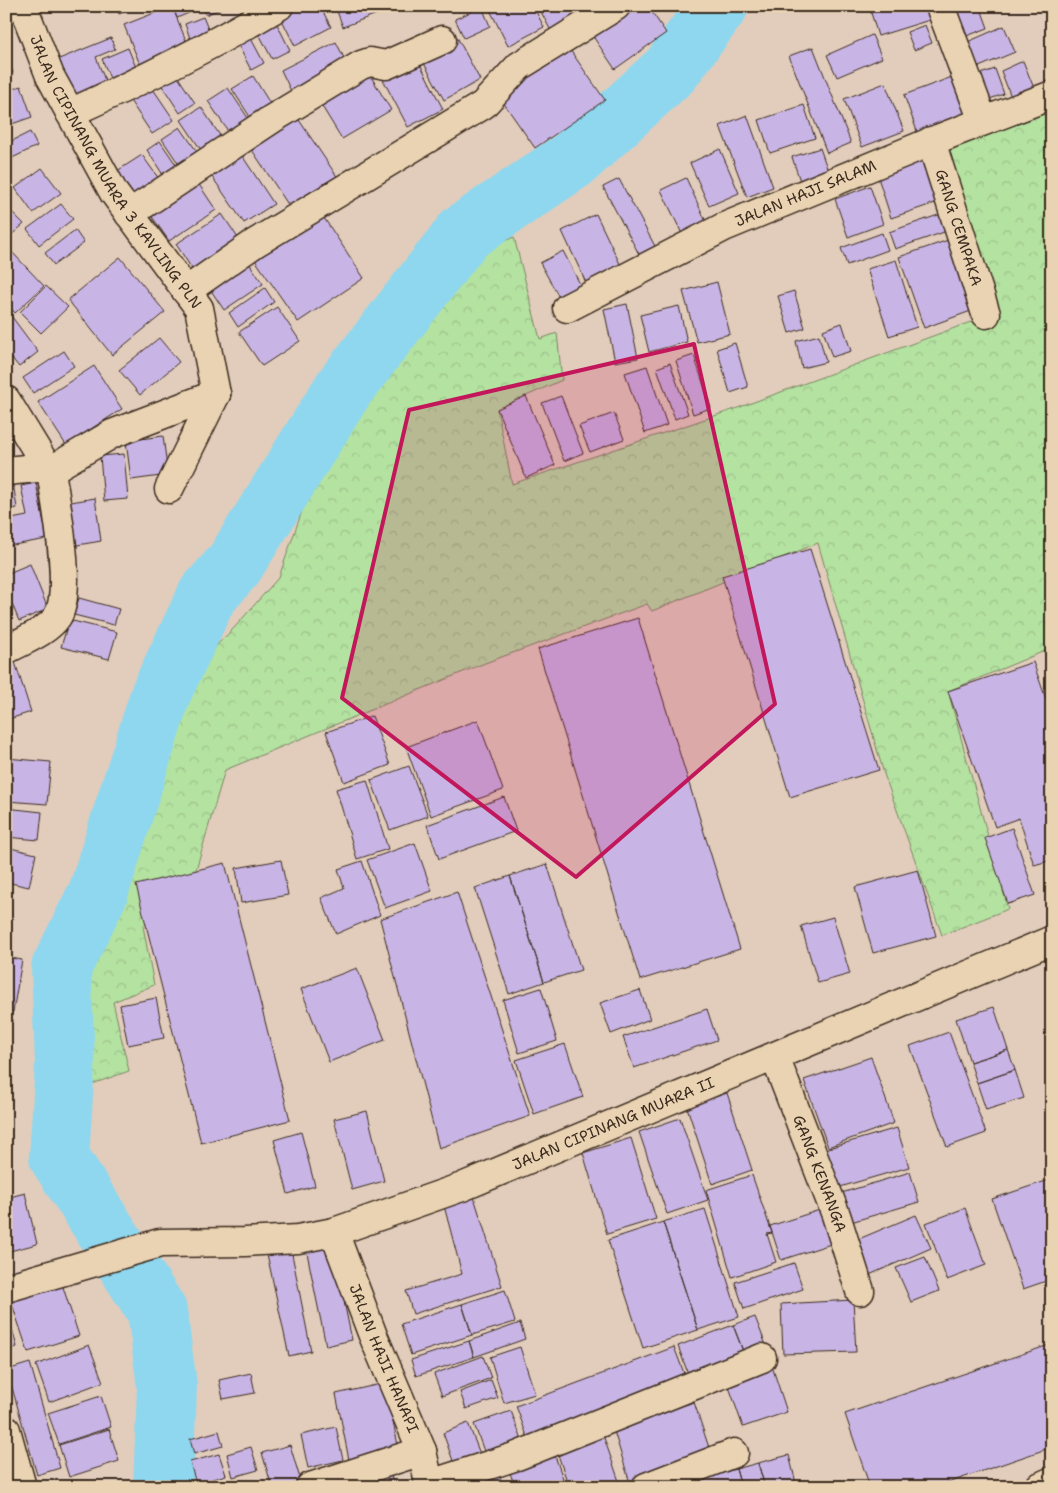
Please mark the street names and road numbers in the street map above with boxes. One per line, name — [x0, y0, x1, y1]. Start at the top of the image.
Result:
street label: JALAN CIPINANG MUARA 3 KAVLING PLN — [25, 32, 206, 313]
street label: JALAN HAJI SALAM — [732, 155, 879, 231]
street label: GANG CEMPAKA — [931, 167, 987, 289]
street label: JALAN CIPINANG MUARA II — [509, 1072, 717, 1175]
street label: GANG KENANGA — [788, 1112, 851, 1235]
street label: JALAN HAJI HANAPI — [344, 1281, 423, 1436]

